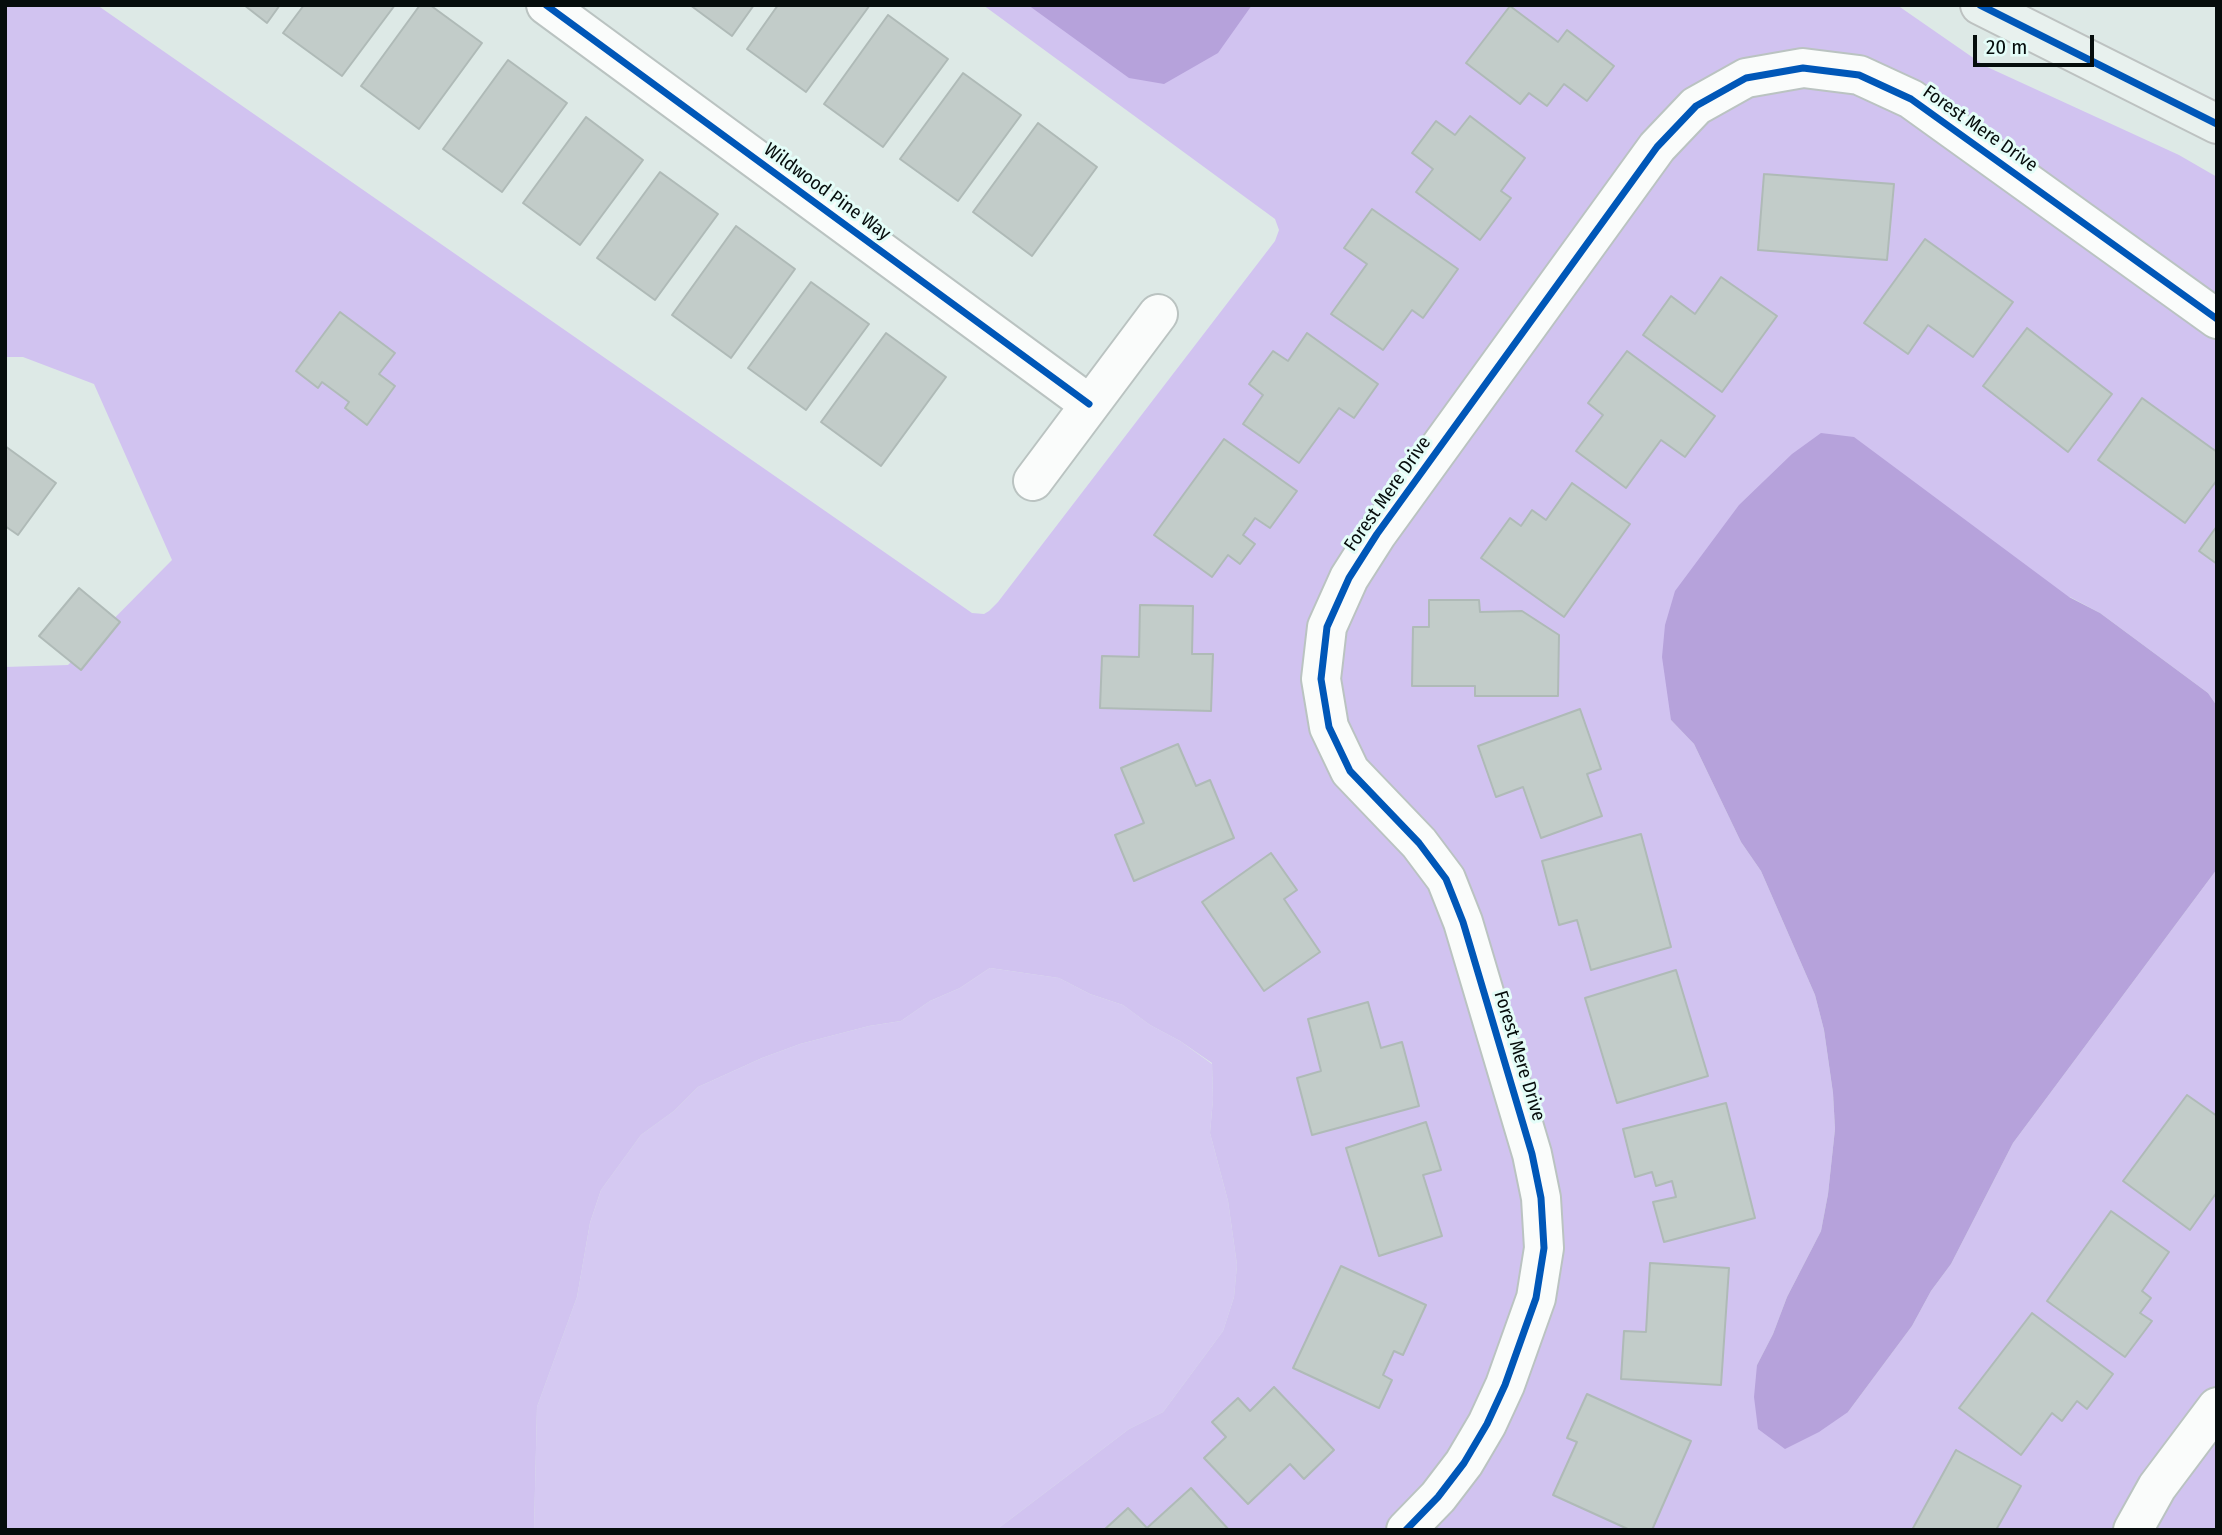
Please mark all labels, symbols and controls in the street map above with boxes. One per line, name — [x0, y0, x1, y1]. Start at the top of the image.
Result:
scale bar — [1977, 21, 2098, 65]
text: 20 m — [1986, 34, 2027, 60]
street label: Forest Mere Drive — [1918, 81, 2042, 177]
street label: Wildwood Pine Way — [759, 138, 895, 246]
street label: Forest Mere Drive — [1340, 432, 1436, 556]
street label: Forest Mere Drive — [1488, 988, 1550, 1124]

